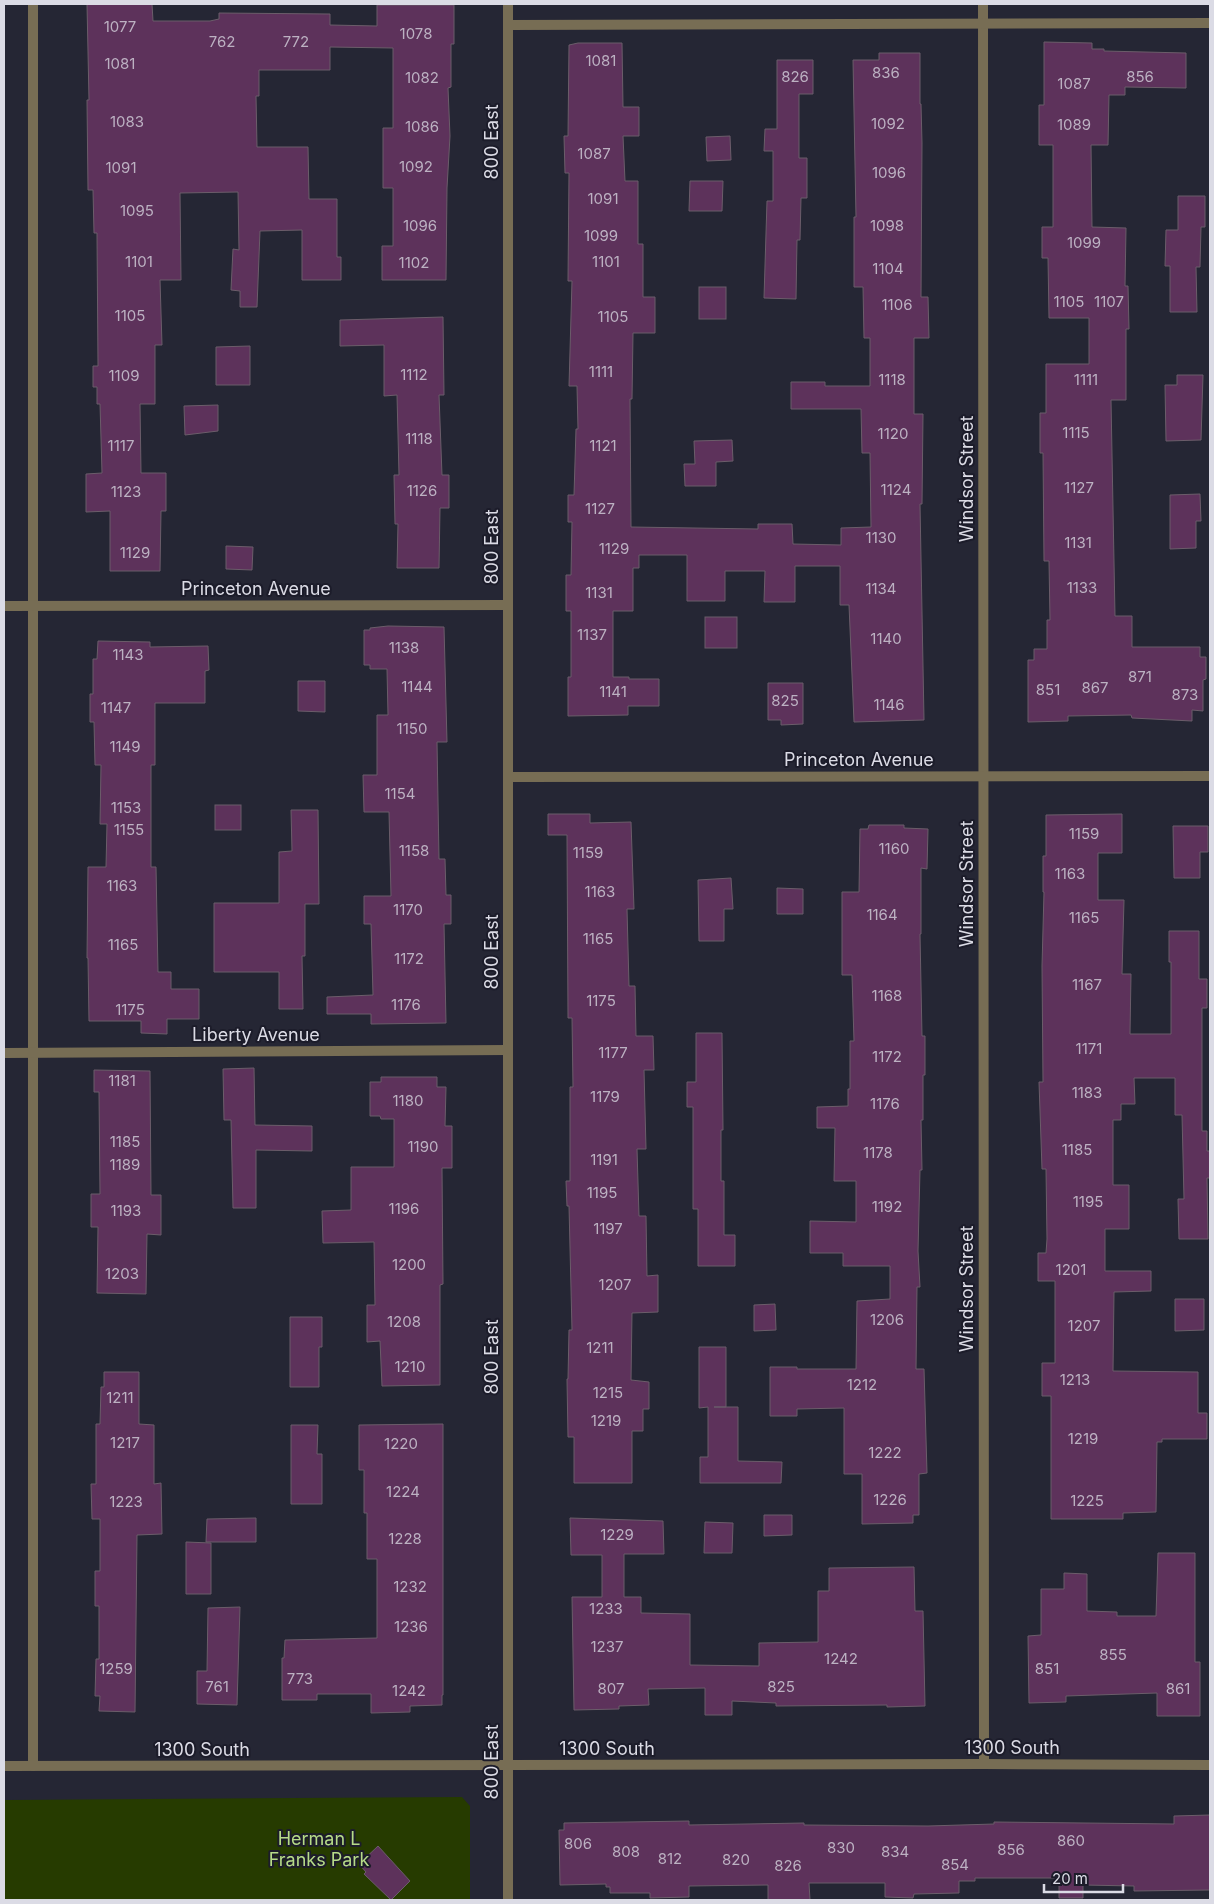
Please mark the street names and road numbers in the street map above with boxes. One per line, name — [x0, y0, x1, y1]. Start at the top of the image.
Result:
street label: 800 East — [481, 104, 502, 180]
street label: Windsor Street — [956, 416, 977, 542]
street label: 800 East — [481, 509, 502, 585]
street label: Princeton Avenue — [181, 578, 331, 599]
street label: Princeton Avenue — [784, 749, 934, 770]
street label: Windsor Street — [956, 821, 977, 947]
street label: 800 East — [481, 914, 502, 990]
street label: Liberty Avenue — [192, 1024, 320, 1045]
street label: Windsor Street — [956, 1226, 977, 1352]
street label: 800 East — [481, 1319, 502, 1395]
street label: 800 East — [481, 1724, 502, 1800]
street label: 1300 South — [964, 1737, 1060, 1758]
street label: 1300 South — [559, 1738, 655, 1759]
street label: 1300 South — [154, 1739, 250, 1760]

